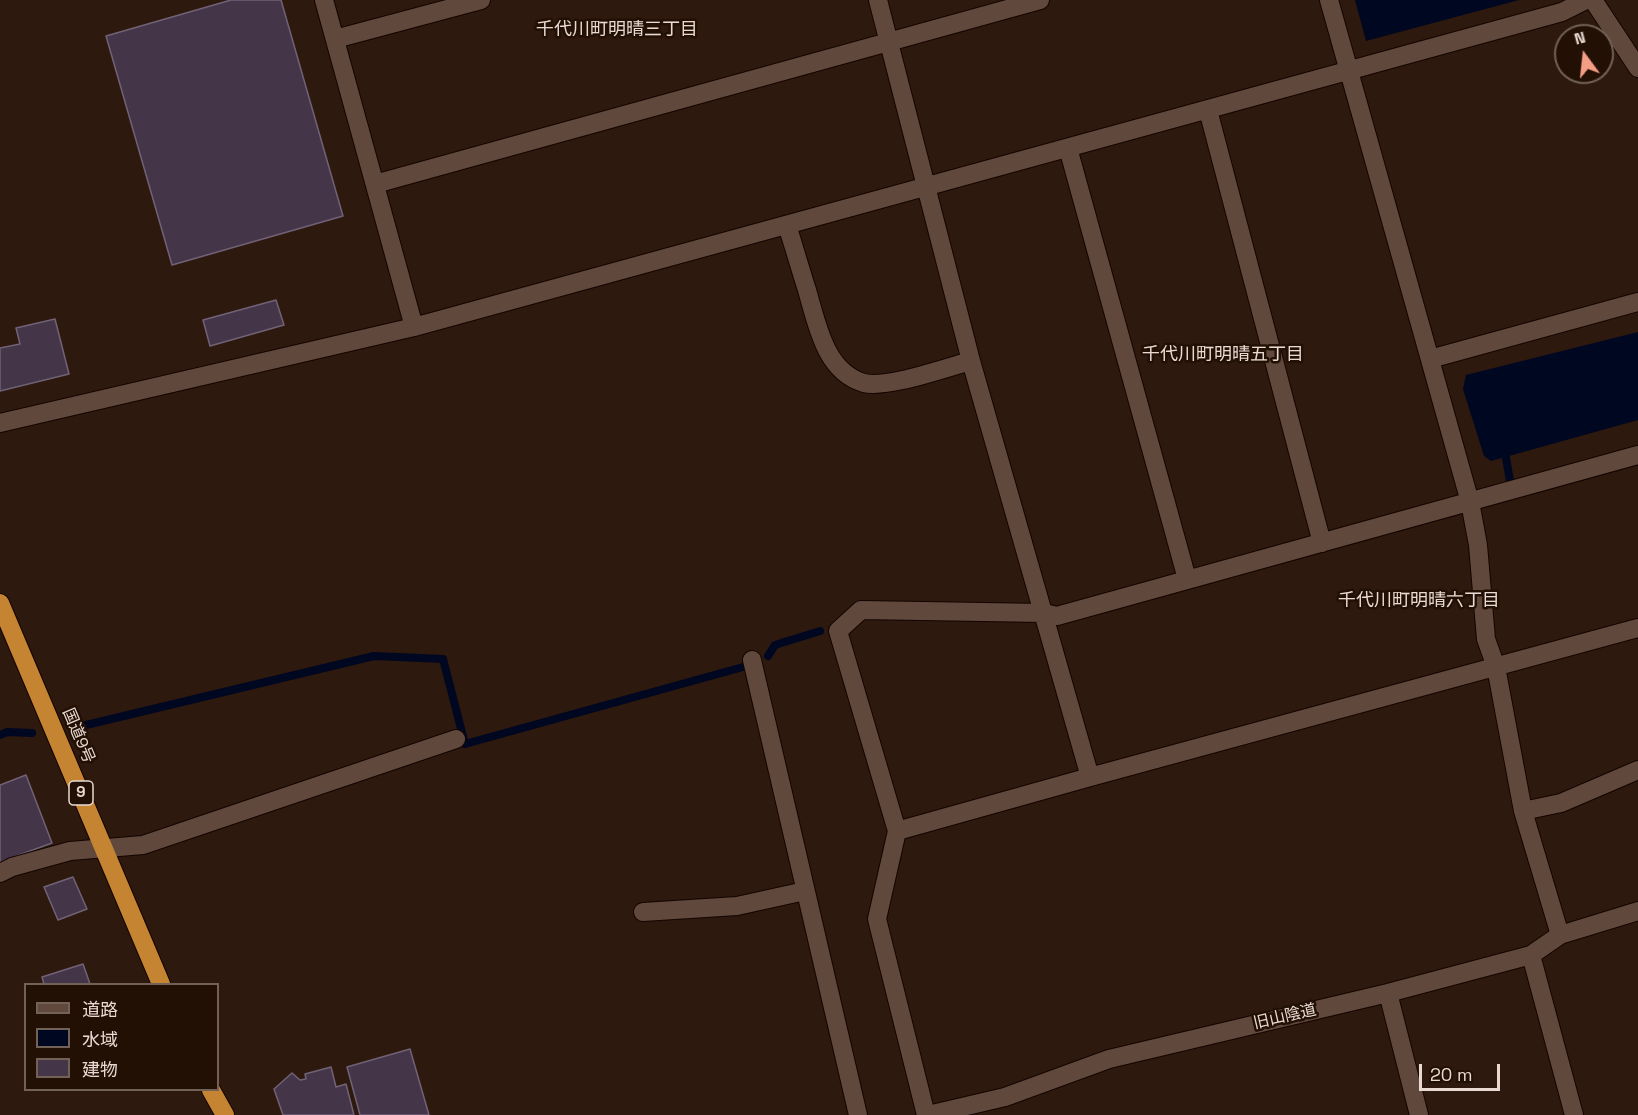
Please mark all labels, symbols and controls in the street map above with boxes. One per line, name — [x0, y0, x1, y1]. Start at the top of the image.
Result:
district label: 千代川町明晴三丁目 — [536, 19, 698, 41]
north arrow — [1554, 24, 1614, 84]
text: N — [1572, 27, 1588, 50]
district label: 千代川町明晴五丁目 — [1142, 344, 1304, 366]
district label: 千代川町明晴六丁目 — [1338, 590, 1500, 612]
street label: 国道9号 — [58, 706, 98, 766]
road number: 9 — [69, 781, 93, 805]
legend — [24, 983, 219, 1091]
text: 道路 — [82, 998, 118, 1021]
street label: 旧山陰道 — [1252, 1000, 1318, 1034]
text: 水域 — [82, 1028, 118, 1051]
scale bar — [1422, 1052, 1503, 1090]
text: 建物 — [82, 1058, 118, 1081]
text: 20 m — [1430, 1063, 1473, 1086]

